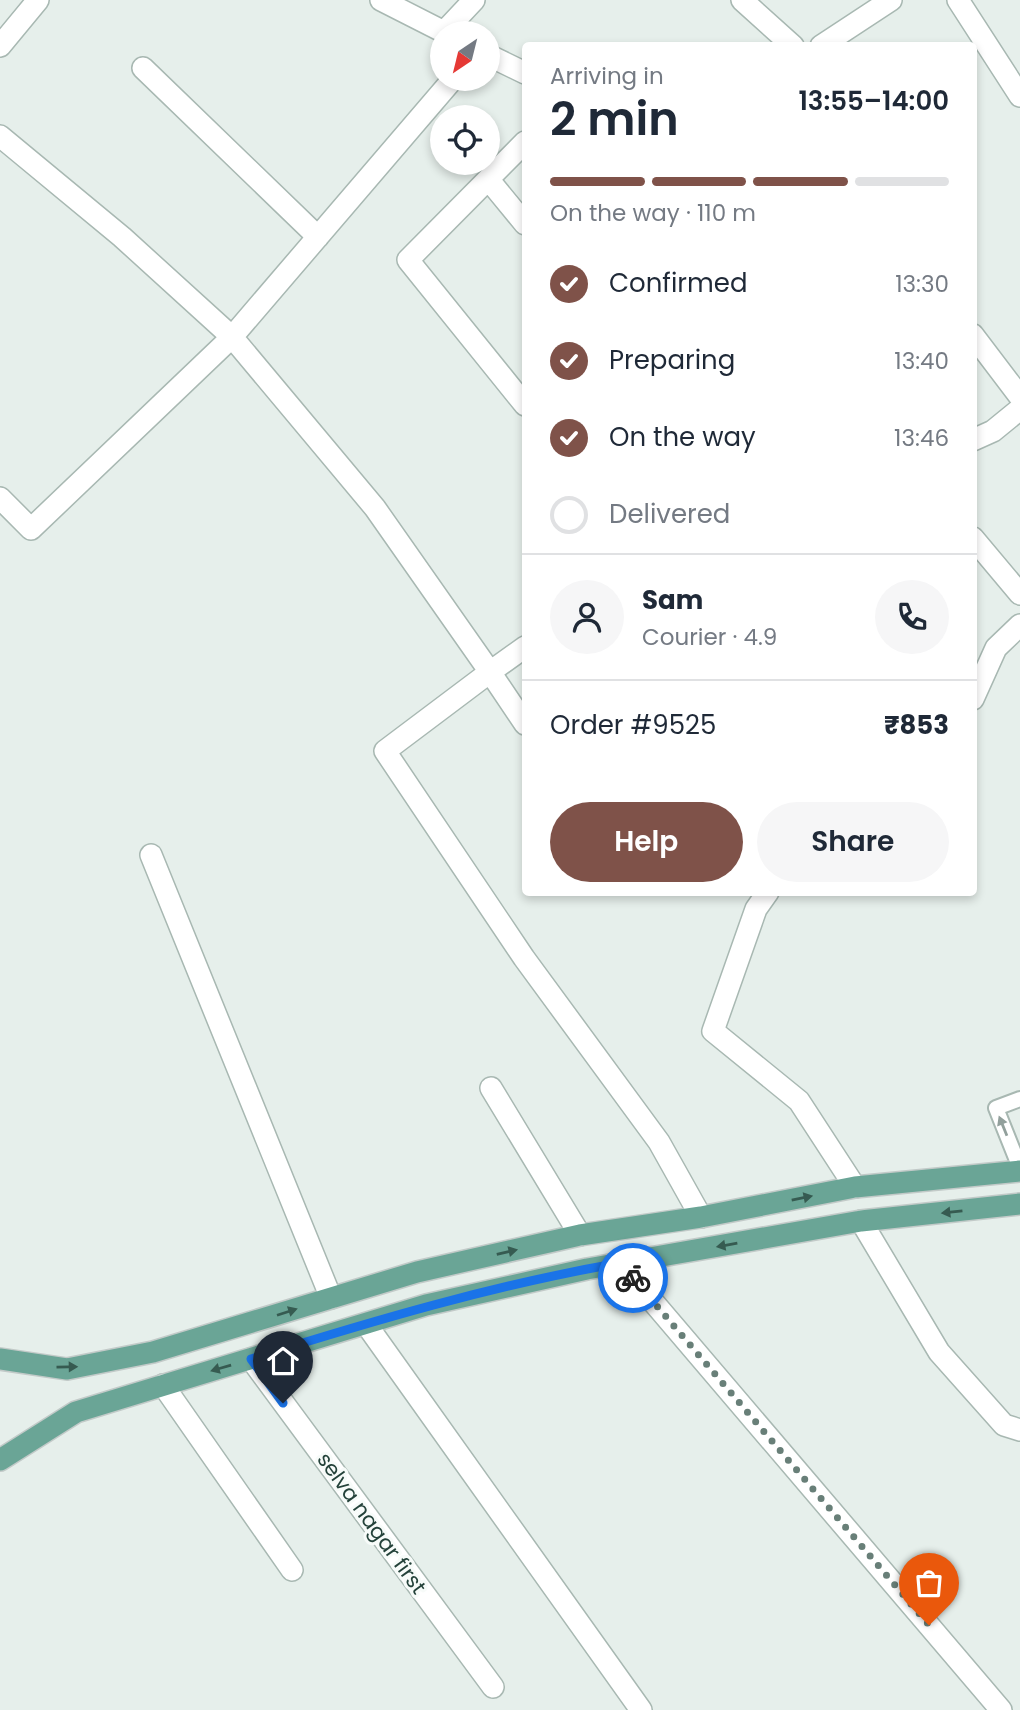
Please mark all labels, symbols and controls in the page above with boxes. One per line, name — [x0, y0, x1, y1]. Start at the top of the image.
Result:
north arrow — [430, 21, 500, 91]
map controls — [430, 21, 500, 175]
text: Arriving in — [550, 60, 664, 92]
text: 13:55–14:00 — [798, 83, 949, 119]
text: 2 min — [550, 87, 679, 151]
button: locate — [430, 105, 500, 175]
text: On the way · 110 m — [550, 197, 756, 229]
icon: check — [550, 265, 588, 303]
text: Confirmed — [609, 265, 747, 301]
text: 13:30 — [895, 268, 949, 300]
icon: check — [550, 342, 588, 380]
text: Preparing — [609, 342, 735, 378]
text: 13:40 — [894, 345, 949, 377]
icon: check — [550, 419, 588, 457]
text: On the way — [609, 419, 756, 455]
text: 13:46 — [894, 422, 949, 454]
text: Delivered — [609, 496, 730, 532]
button: person — [550, 580, 624, 654]
button: phone — [875, 580, 949, 654]
text: Sam — [642, 582, 703, 618]
text: Courier · 4.9 — [642, 621, 777, 653]
text: Order #9525 — [550, 707, 716, 743]
text: ₹853 — [884, 707, 949, 743]
button: Help — [550, 802, 743, 882]
button: Share — [757, 802, 949, 882]
one-way arrow — [998, 1115, 1009, 1136]
one-way arrow — [792, 1192, 814, 1203]
one-way arrow — [941, 1207, 963, 1218]
one-way arrow — [716, 1240, 738, 1251]
courier — [598, 1243, 668, 1313]
one-way arrow — [496, 1247, 518, 1258]
icon: bike — [614, 1259, 652, 1297]
one-way arrow — [277, 1306, 298, 1317]
pin — [253, 1331, 313, 1403]
icon: home — [264, 1342, 302, 1380]
one-way arrow — [56, 1362, 78, 1373]
one-way arrow — [210, 1363, 231, 1373]
street label: selva nagar first — [311, 1446, 433, 1600]
pin — [899, 1553, 959, 1625]
icon: bag — [910, 1564, 948, 1602]

